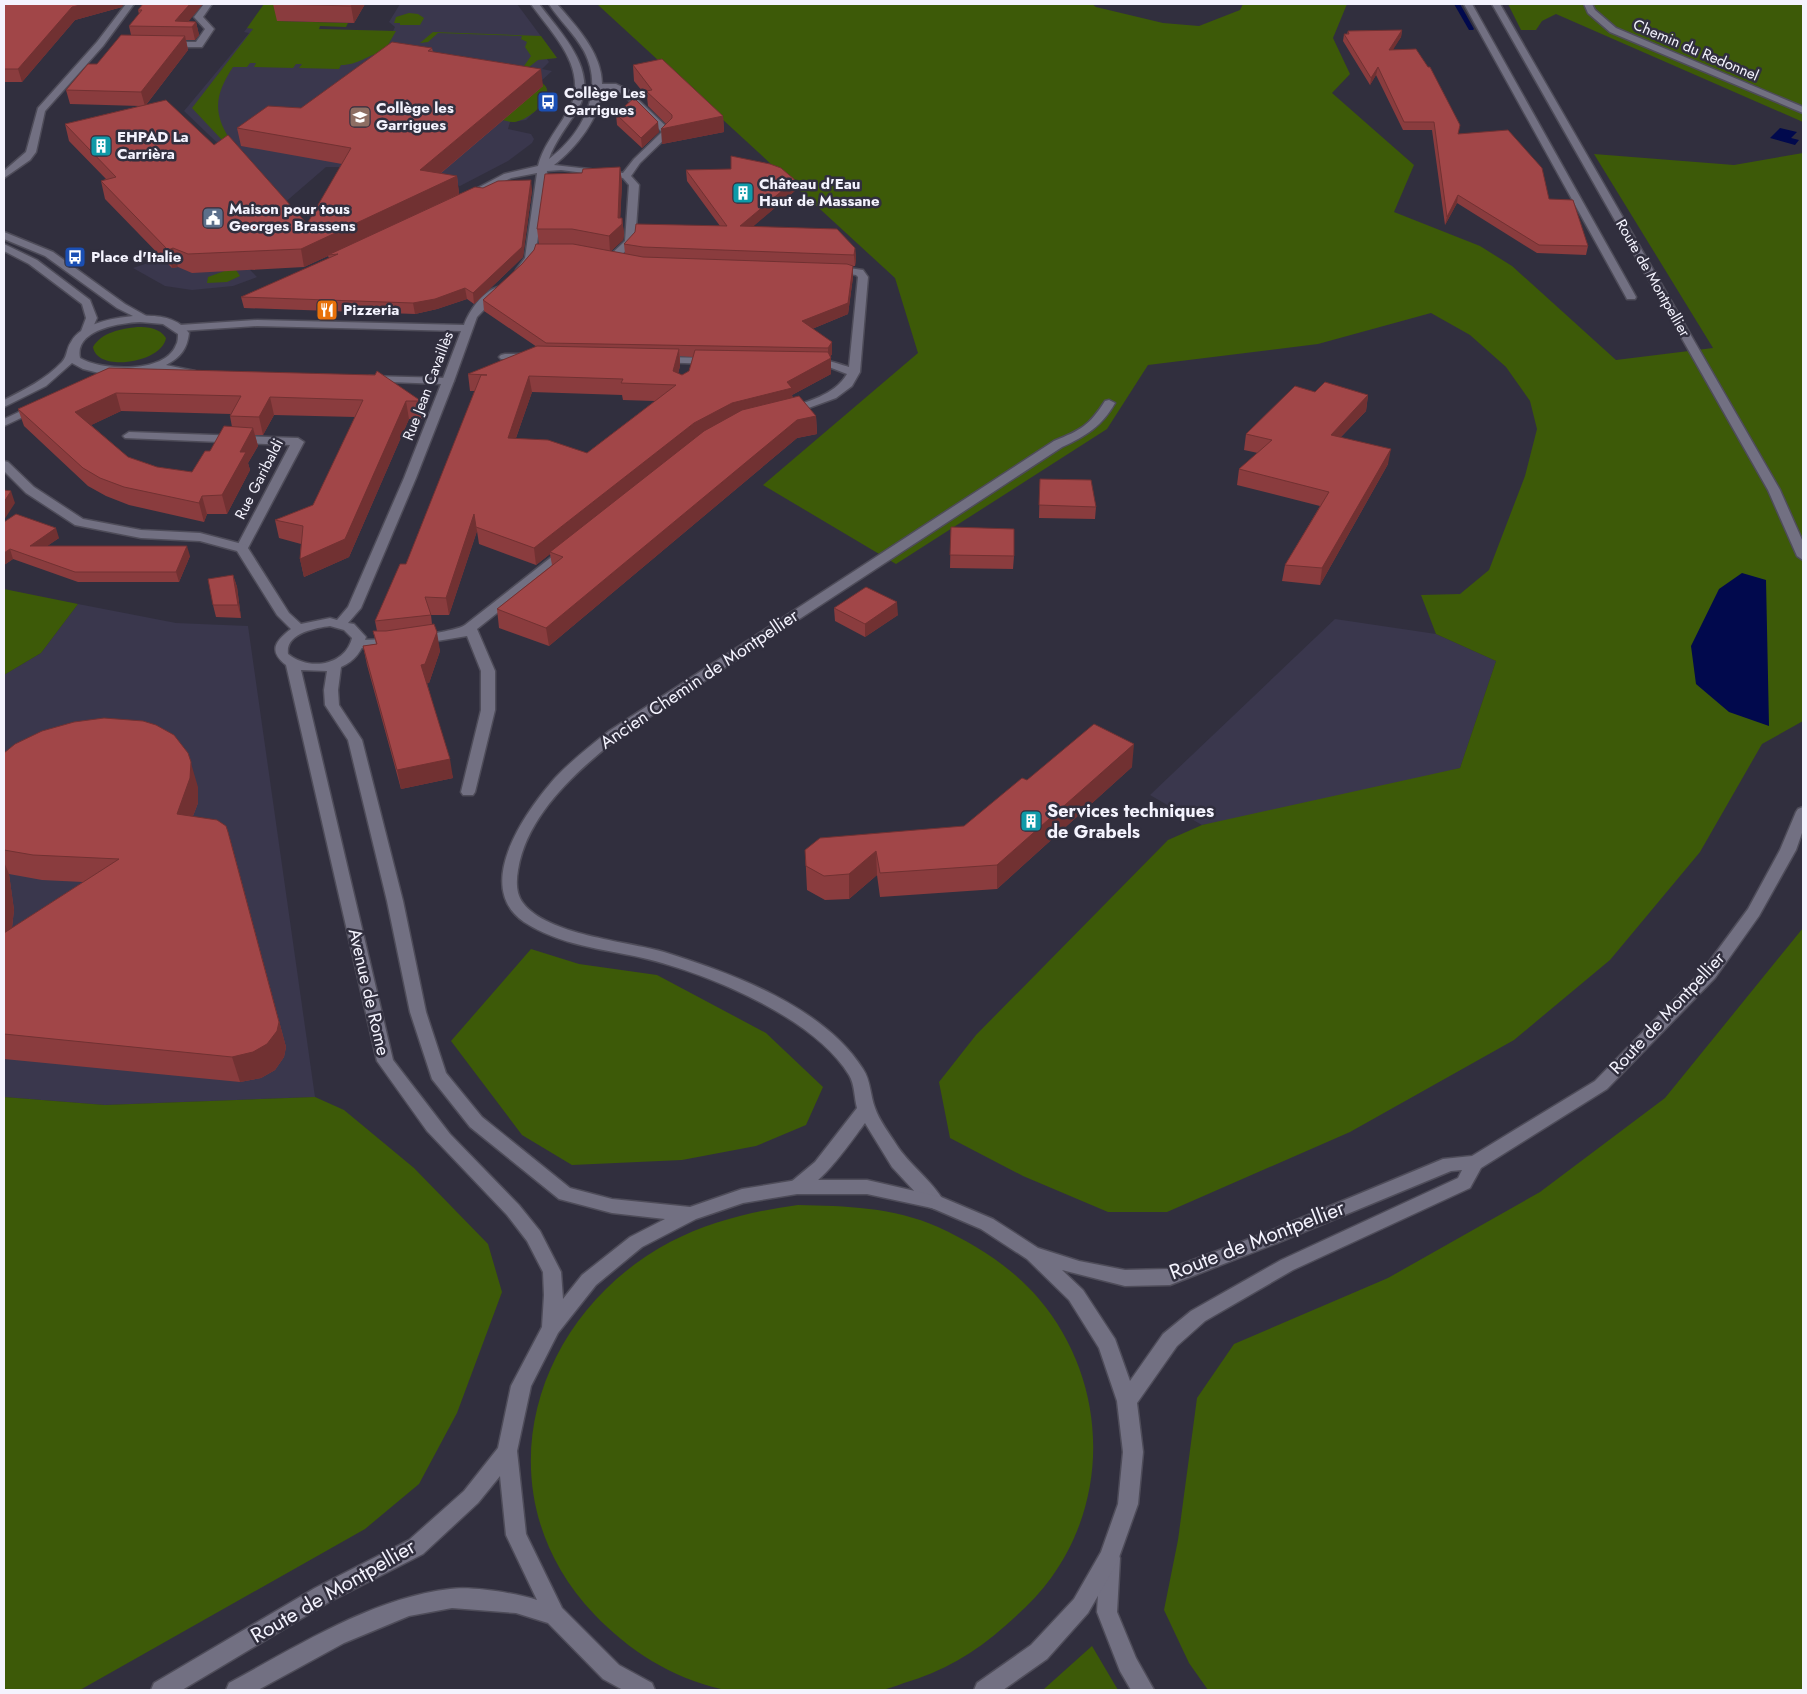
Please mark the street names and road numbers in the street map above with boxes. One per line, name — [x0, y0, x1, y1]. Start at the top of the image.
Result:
street label: Chemin du Redonnel — [1630, 14, 1762, 86]
street label: Route de Montpellier — [1610, 215, 1696, 342]
street label: Rue Jean Cavaillès — [397, 328, 459, 444]
street label: Rue Garibaldi — [229, 435, 289, 523]
street label: Ancien Chemin de Montpellier — [595, 602, 804, 755]
street label: Avenue de Rome — [342, 926, 396, 1058]
street label: Route de Montpellier — [1603, 945, 1731, 1080]
street label: Route de Montpellier — [1165, 1192, 1350, 1287]
street label: Route de Montpellier — [245, 1531, 422, 1650]

